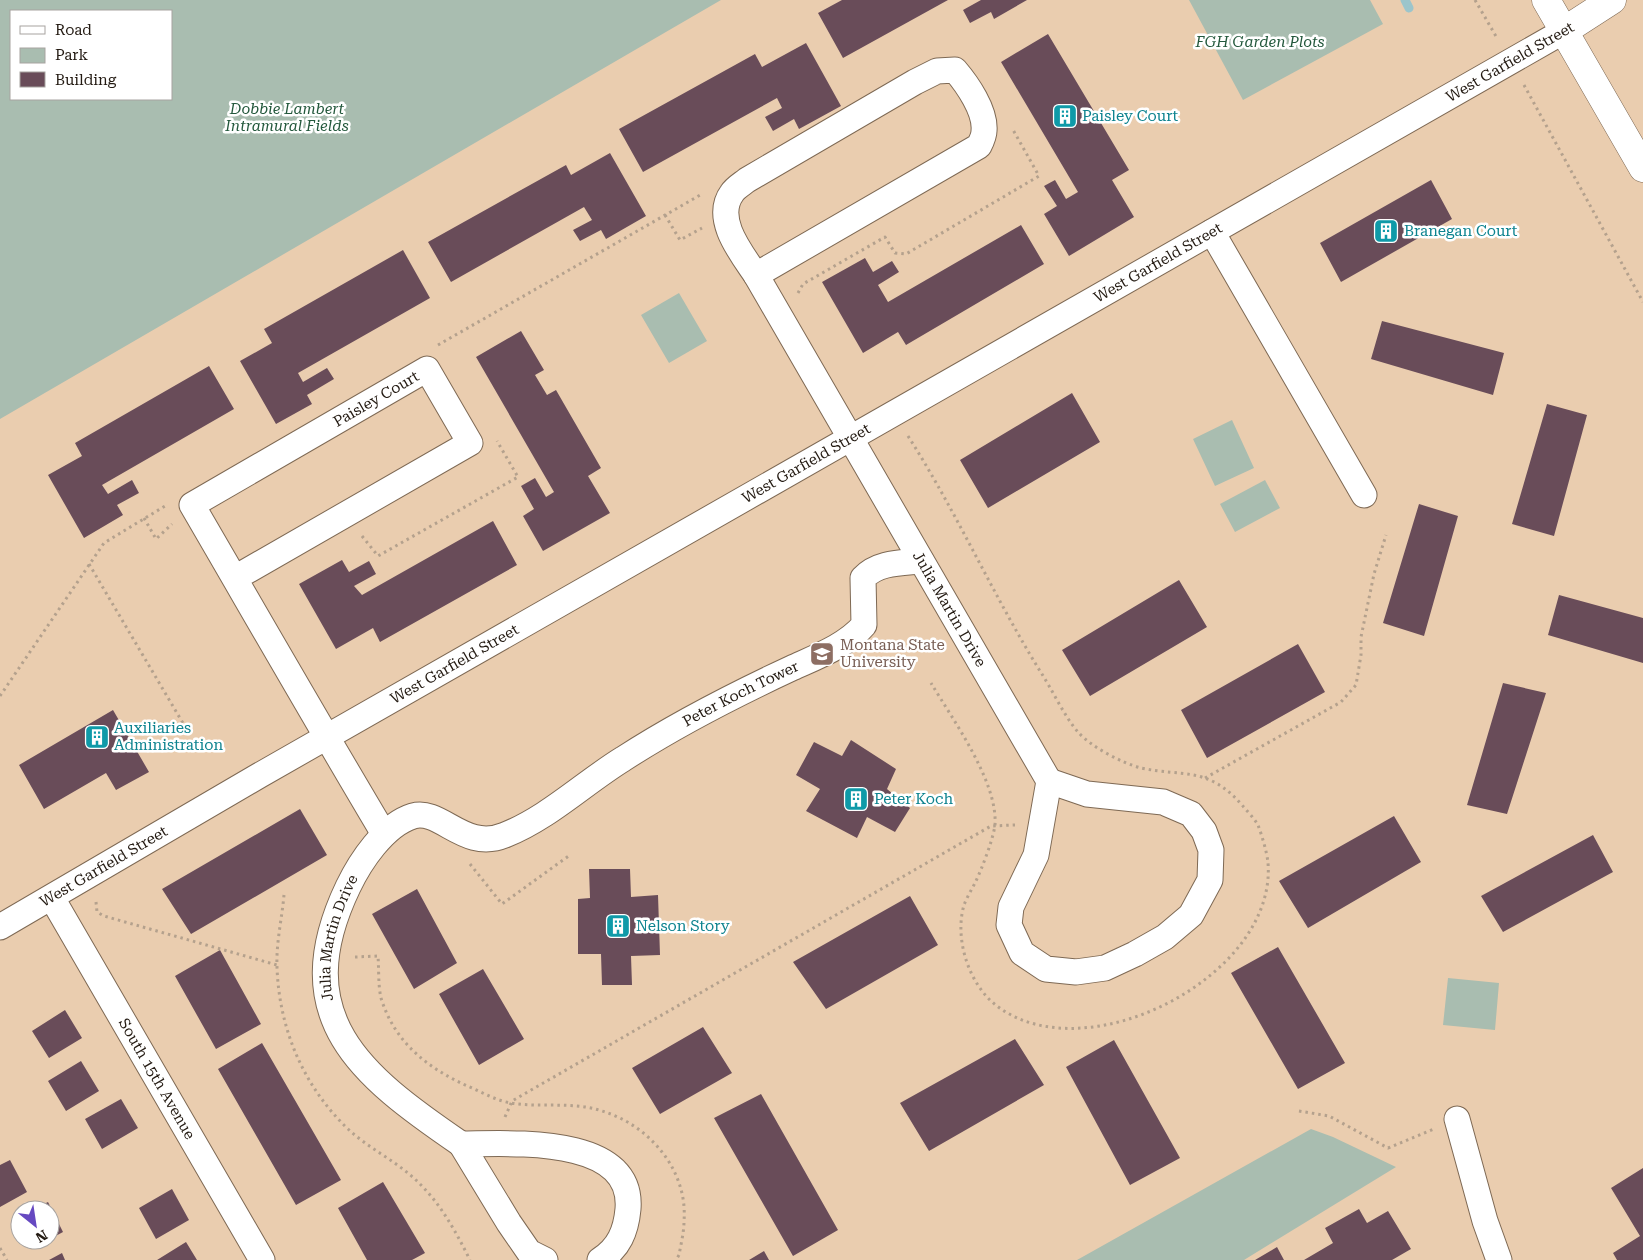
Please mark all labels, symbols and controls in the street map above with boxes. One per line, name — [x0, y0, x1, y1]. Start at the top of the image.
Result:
legend — [10, 10, 172, 100]
street label: West Garfield Street — [1443, 18, 1578, 106]
text: Road — [55, 21, 92, 39]
park label: FGH Garden Plots — [1194, 33, 1325, 51]
text: Park — [55, 46, 89, 64]
text: Building — [55, 71, 117, 89]
park label: Dobbie Lambert Intramural Fields — [224, 100, 349, 135]
building icon: Paisley Court — [1052, 103, 1078, 129]
place label: Paisley Court — [1082, 107, 1179, 125]
building icon: Branegan Court — [1373, 218, 1399, 244]
street label: West Garfield Street — [1091, 219, 1226, 306]
place label: Branegan Court — [1404, 222, 1518, 240]
street label: Paisley Court — [330, 367, 422, 431]
street label: West Garfield Street — [739, 419, 874, 507]
street label: Julia Martin Drive — [909, 548, 990, 670]
street label: West Garfield Street — [387, 620, 522, 708]
place label: Montana State University — [840, 636, 945, 671]
school or university icon: Montana State University — [809, 641, 835, 667]
street label: Peter Koch Tower — [679, 657, 801, 730]
place label: Auxiliaries Administration — [114, 719, 223, 754]
building icon: Auxiliaries Administration — [84, 724, 110, 750]
building icon: Peter Koch — [843, 786, 869, 812]
place label: Peter Koch — [874, 790, 953, 808]
street label: West Garfield Street — [36, 822, 171, 911]
street label: Julia Martin Drive — [316, 871, 362, 1003]
building icon: Nelson Story — [605, 913, 631, 939]
place label: Nelson Story — [636, 917, 730, 935]
street label: South 15th Avenue — [115, 1015, 199, 1143]
north arrow — [10, 1200, 60, 1250]
text: N — [33, 1227, 50, 1246]

